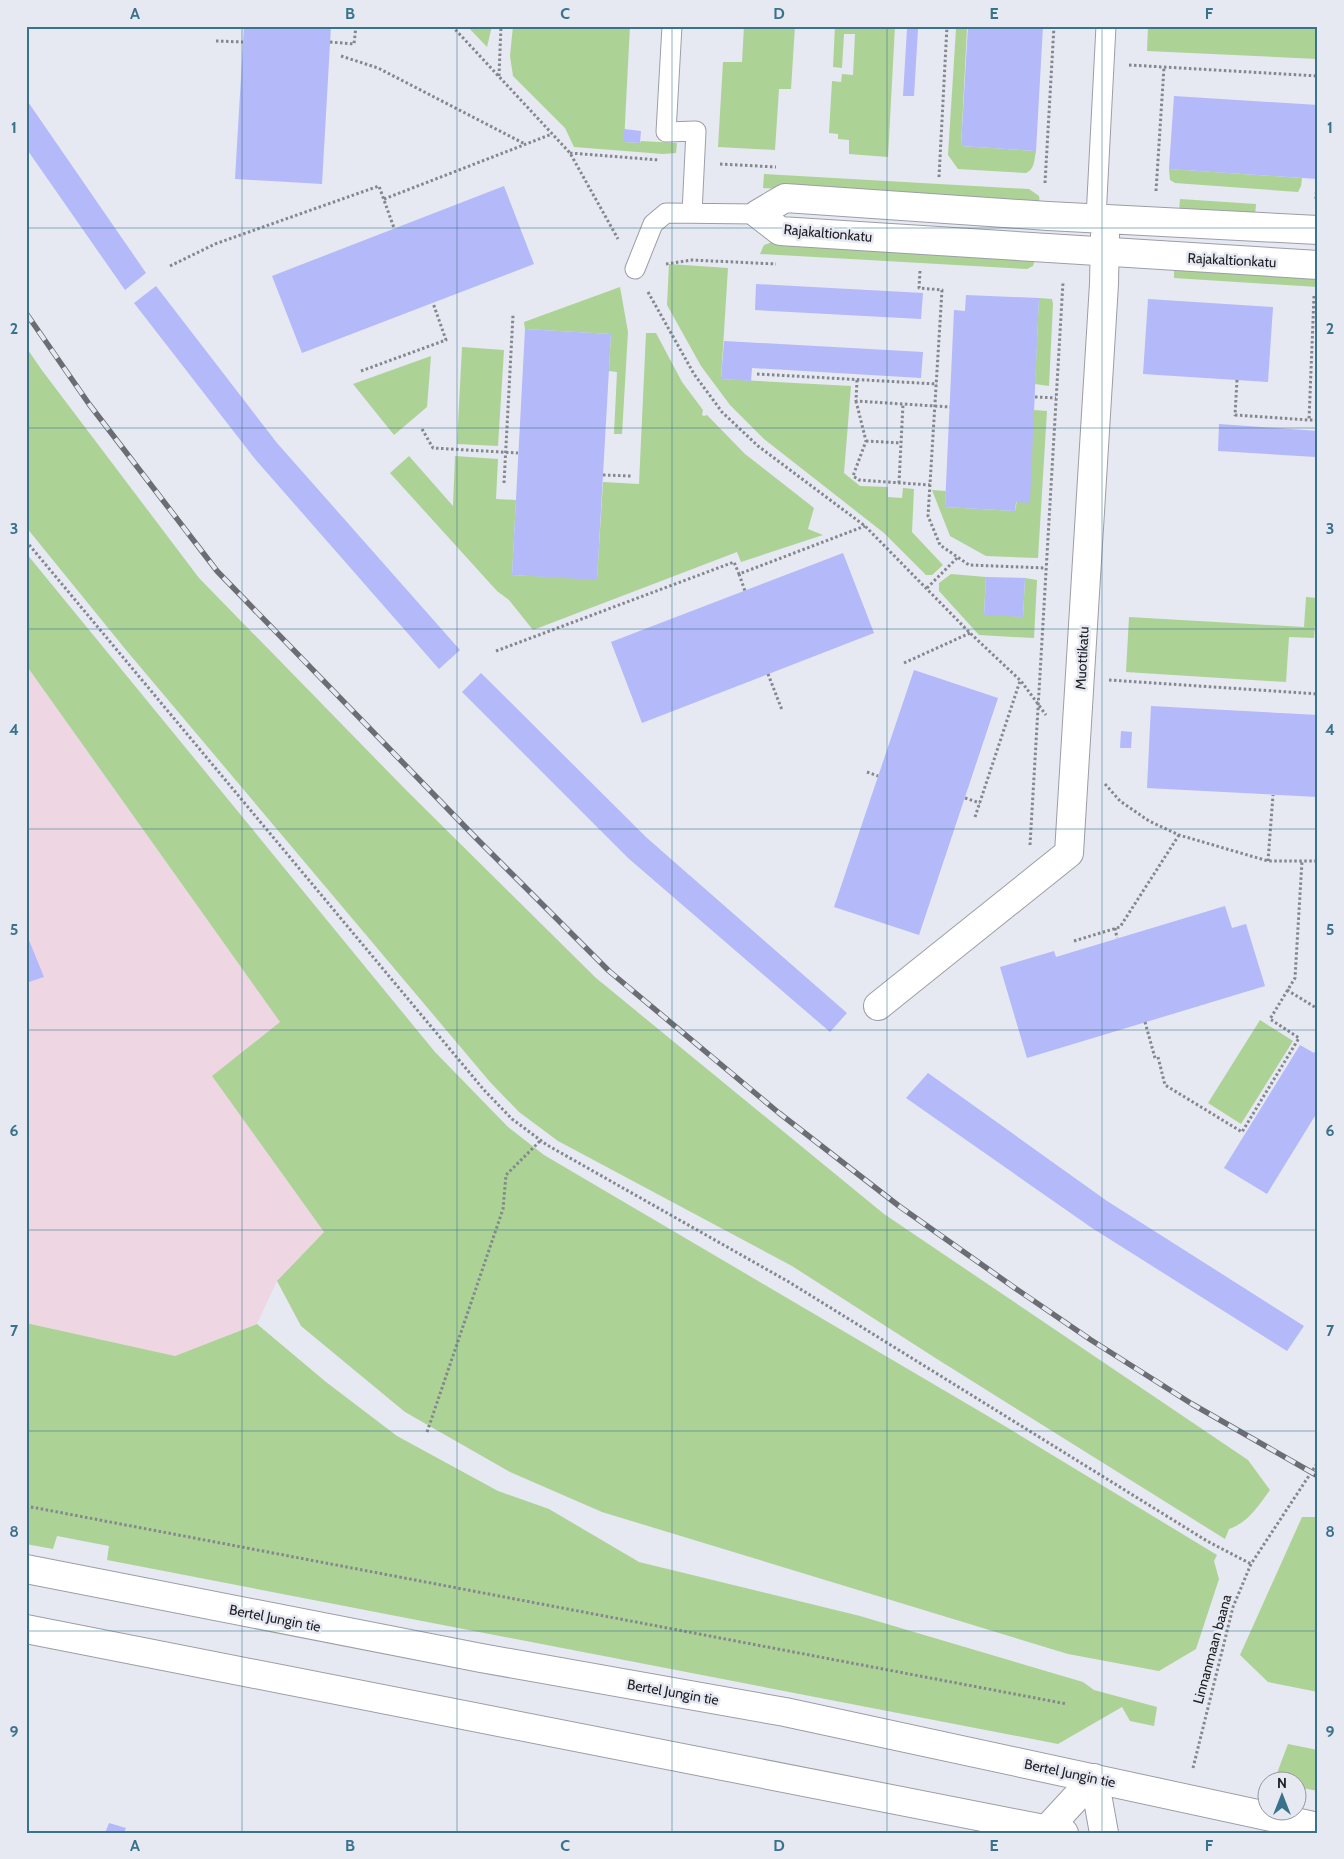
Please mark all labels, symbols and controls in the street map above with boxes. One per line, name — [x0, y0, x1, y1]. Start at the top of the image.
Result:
text: A — [130, 4, 140, 23]
text: B — [345, 4, 355, 23]
text: C — [560, 4, 570, 23]
text: D — [773, 4, 785, 23]
text: E — [989, 4, 999, 23]
text: F — [1205, 4, 1214, 23]
text: 1 — [11, 118, 17, 137]
text: 1 — [1327, 118, 1333, 137]
street label: Rajakaltionkatu — [783, 220, 873, 246]
street label: Rajakaltionkatu — [1187, 249, 1277, 271]
text: 2 — [10, 319, 18, 338]
text: 2 — [1326, 319, 1334, 338]
text: 3 — [10, 519, 18, 538]
text: 3 — [1326, 519, 1334, 538]
street label: Muottikatu — [1071, 626, 1093, 690]
text: 4 — [9, 720, 19, 739]
text: 4 — [1325, 720, 1335, 739]
text: 5 — [10, 920, 18, 939]
text: 5 — [1326, 920, 1334, 939]
text: 6 — [10, 1121, 19, 1140]
text: 6 — [1326, 1121, 1335, 1140]
text: 7 — [10, 1321, 19, 1340]
text: 7 — [1326, 1321, 1335, 1340]
text: 8 — [9, 1522, 19, 1541]
text: 8 — [1325, 1522, 1335, 1541]
street label: Linnanmaan baana — [1189, 1592, 1235, 1706]
street label: Bertel Jungin tie — [228, 1600, 322, 1636]
street label: Bertel Jungin tie — [626, 1675, 720, 1709]
text: 9 — [10, 1722, 19, 1741]
text: 9 — [1326, 1722, 1335, 1741]
street label: Bertel Jungin tie — [1023, 1755, 1117, 1791]
north arrow — [1256, 1772, 1306, 1822]
text: N — [1277, 1774, 1287, 1792]
text: A — [130, 1836, 140, 1855]
text: B — [345, 1836, 355, 1855]
text: C — [560, 1836, 570, 1855]
text: D — [773, 1836, 785, 1855]
text: E — [989, 1836, 999, 1855]
text: F — [1205, 1836, 1214, 1855]

